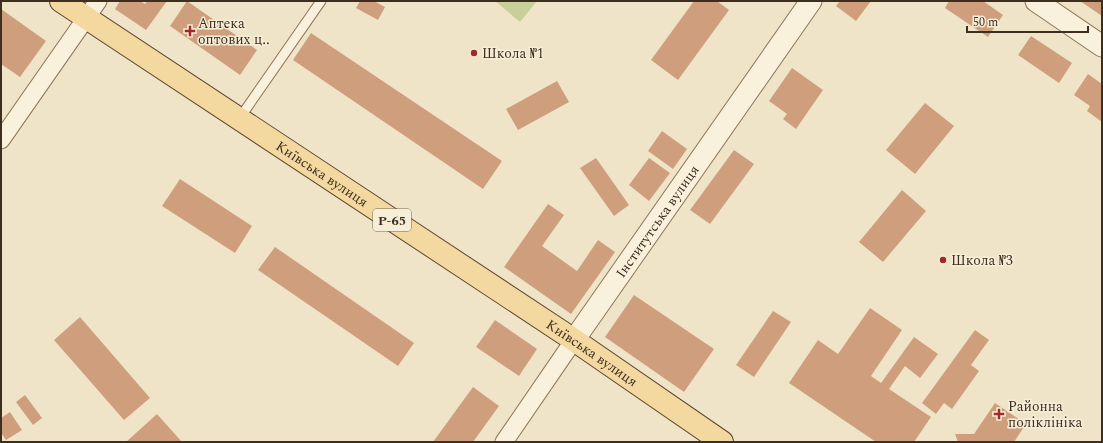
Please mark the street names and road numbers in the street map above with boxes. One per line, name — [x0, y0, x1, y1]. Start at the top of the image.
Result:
street label: Київська вулиця — [271, 136, 372, 212]
street label: Інститутська вулиця — [611, 161, 704, 282]
road number: Р-65 — [373, 209, 411, 231]
street label: Київська вулиця — [542, 314, 642, 392]

